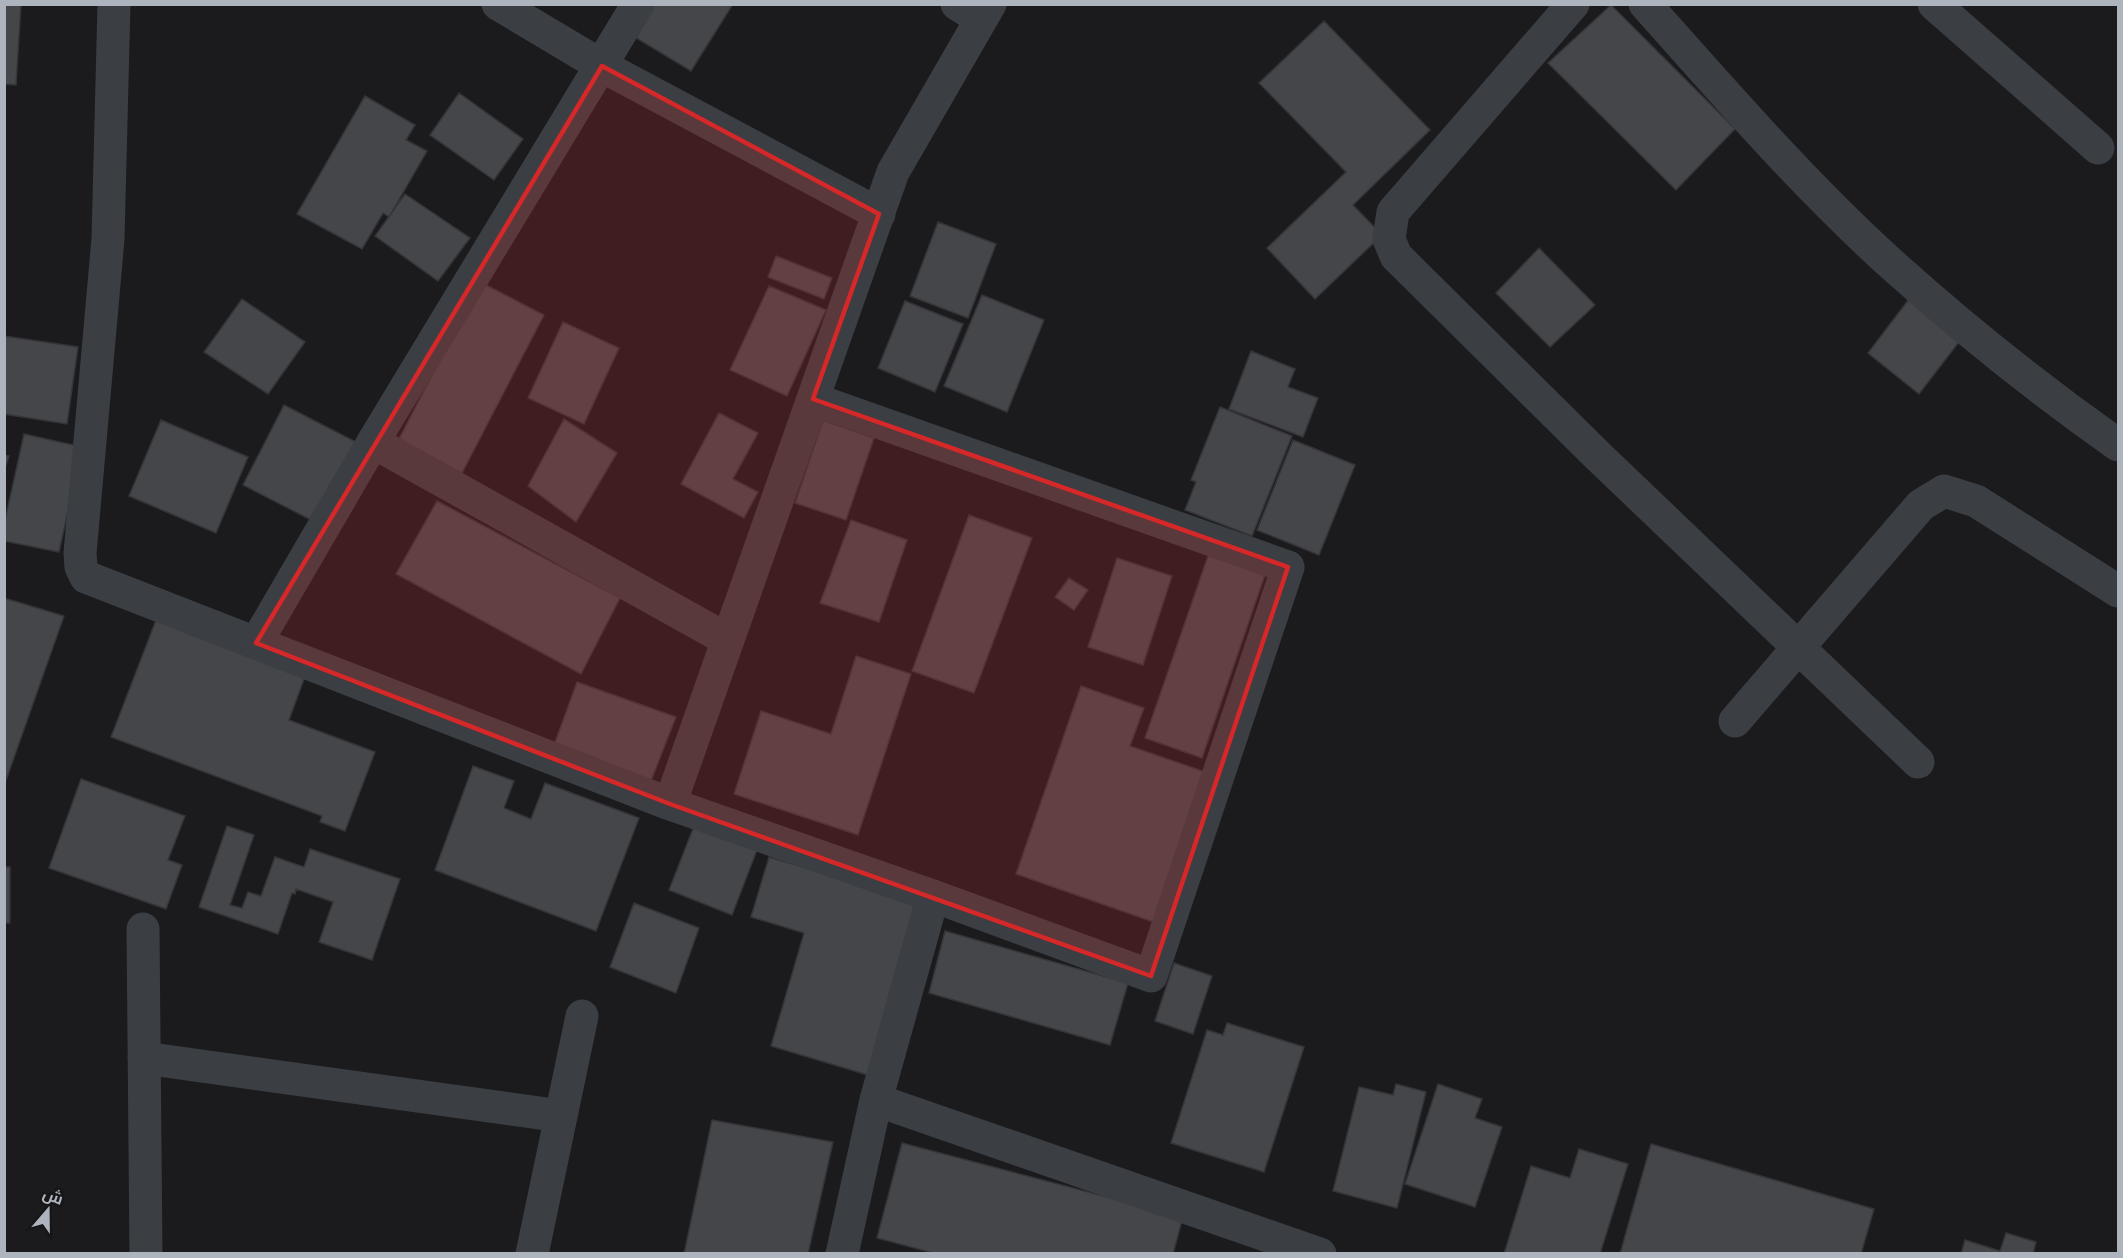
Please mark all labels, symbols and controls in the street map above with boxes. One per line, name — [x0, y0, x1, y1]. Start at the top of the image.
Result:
north arrow — [18, 1180, 78, 1240]
text: ش — [40, 1183, 66, 1209]

